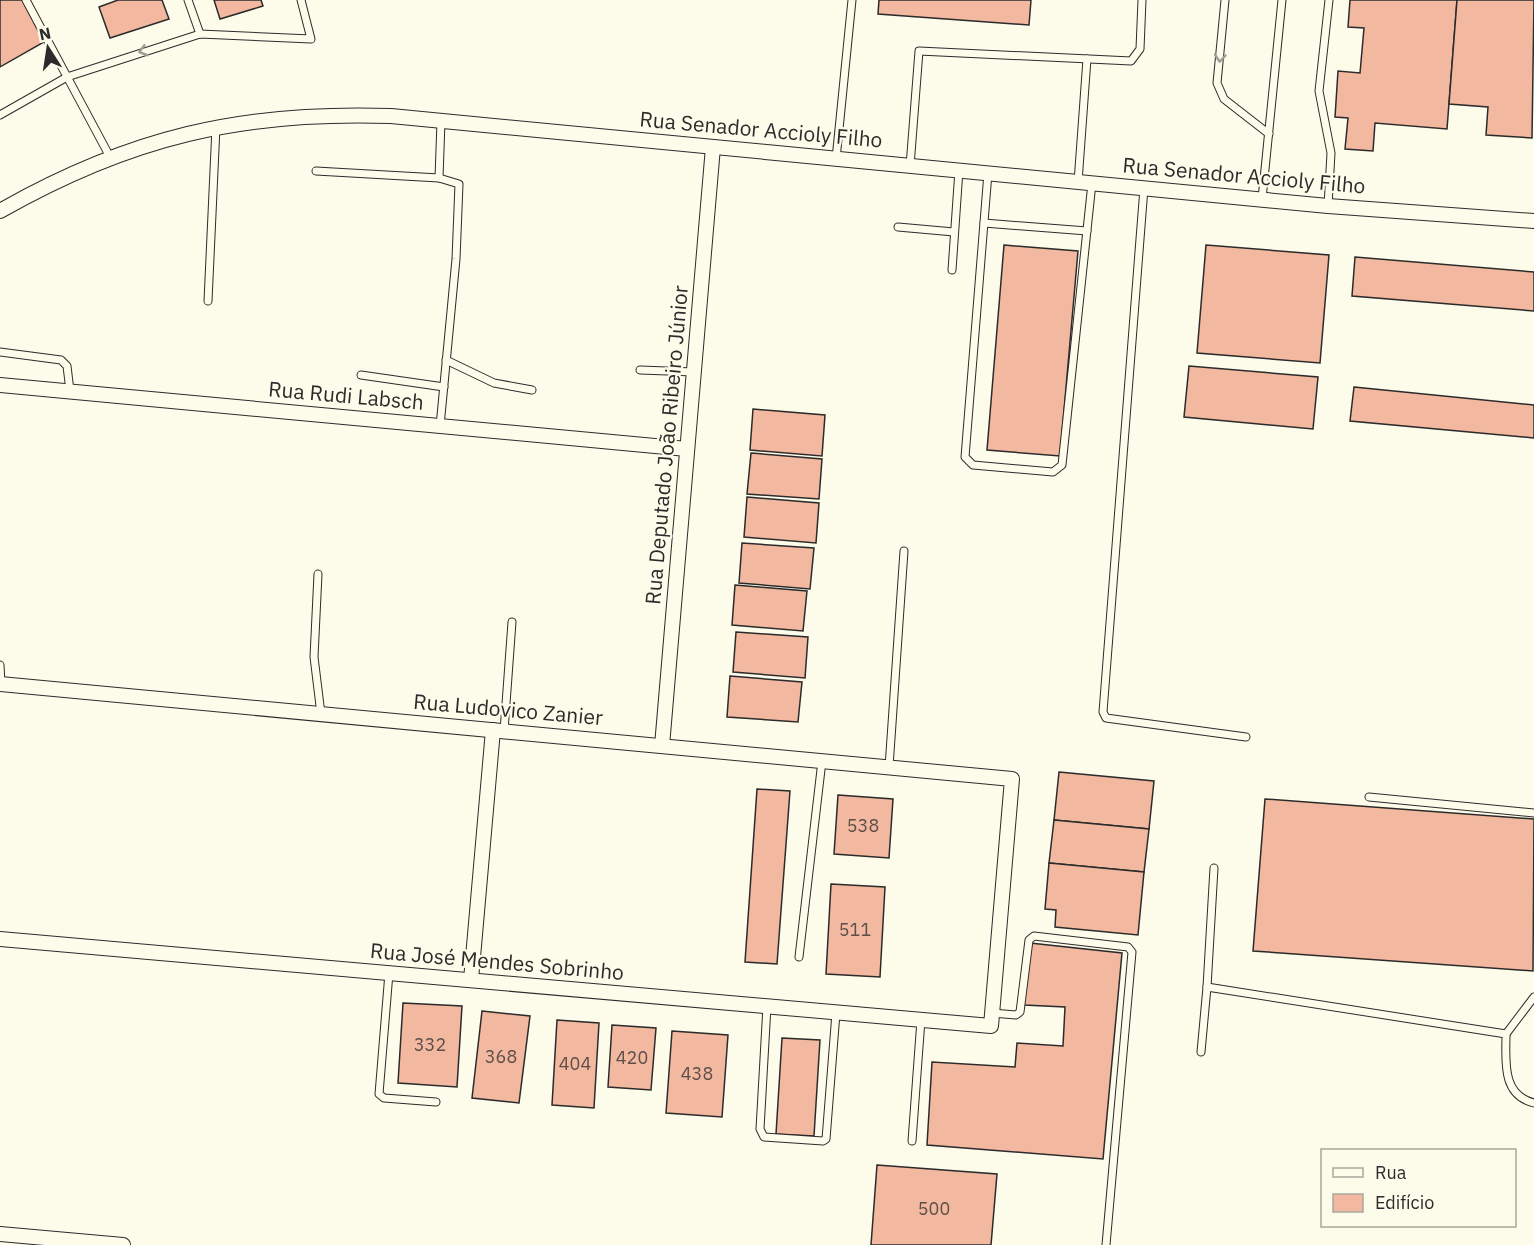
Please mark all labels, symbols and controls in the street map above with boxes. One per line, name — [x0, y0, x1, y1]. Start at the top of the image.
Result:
north arrow — [18, 18, 78, 78]
text: N — [37, 22, 53, 44]
one-way arrow — [139, 43, 149, 56]
one-way arrow — [1214, 54, 1227, 63]
street label: Rua Senador Accioly Filho — [638, 104, 884, 154]
street label: Rua Senador Accioly Filho — [1121, 150, 1367, 200]
street label: Rua Deputado João Ribeiro Júnior — [638, 284, 694, 606]
street label: Rua Rudi Labsch — [267, 374, 425, 416]
street label: Rua Ludovico Zanier — [412, 687, 604, 731]
house number: 538 — [847, 814, 879, 837]
house number: 511 — [839, 918, 871, 941]
street label: Rua José Mendes Sobrinho — [369, 936, 625, 986]
house number: 332 — [414, 1033, 446, 1056]
house number: 368 — [485, 1045, 517, 1068]
house number: 420 — [616, 1046, 648, 1069]
house number: 404 — [559, 1052, 591, 1075]
house number: 438 — [681, 1062, 713, 1085]
legend — [1321, 1149, 1516, 1227]
text: Rua — [1375, 1161, 1407, 1184]
text: Edifício — [1375, 1191, 1434, 1214]
house number: 500 — [918, 1197, 950, 1220]

